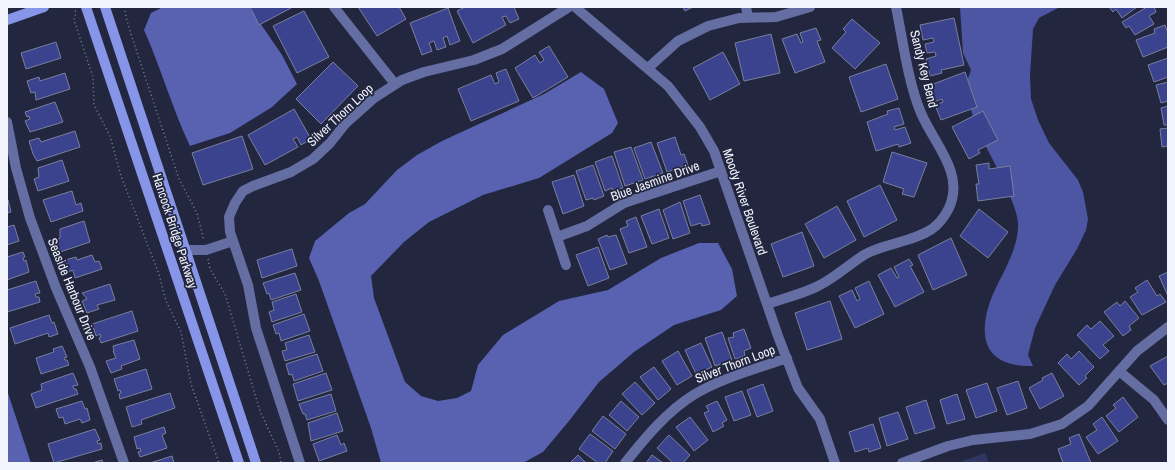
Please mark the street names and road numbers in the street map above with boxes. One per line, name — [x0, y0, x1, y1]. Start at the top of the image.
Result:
street label: Sandy Key Bend — [906, 28, 942, 110]
street label: Silver Thorn Loop — [303, 80, 377, 150]
street label: Moody River Boulevard — [719, 147, 771, 257]
street label: Blue Jasmine Drive — [608, 157, 702, 205]
street label: Hancock Bridge Parkway — [148, 171, 202, 291]
street label: Seaside Harbour Drive — [44, 235, 100, 343]
street label: Silver Thorn Loop — [692, 341, 778, 387]

